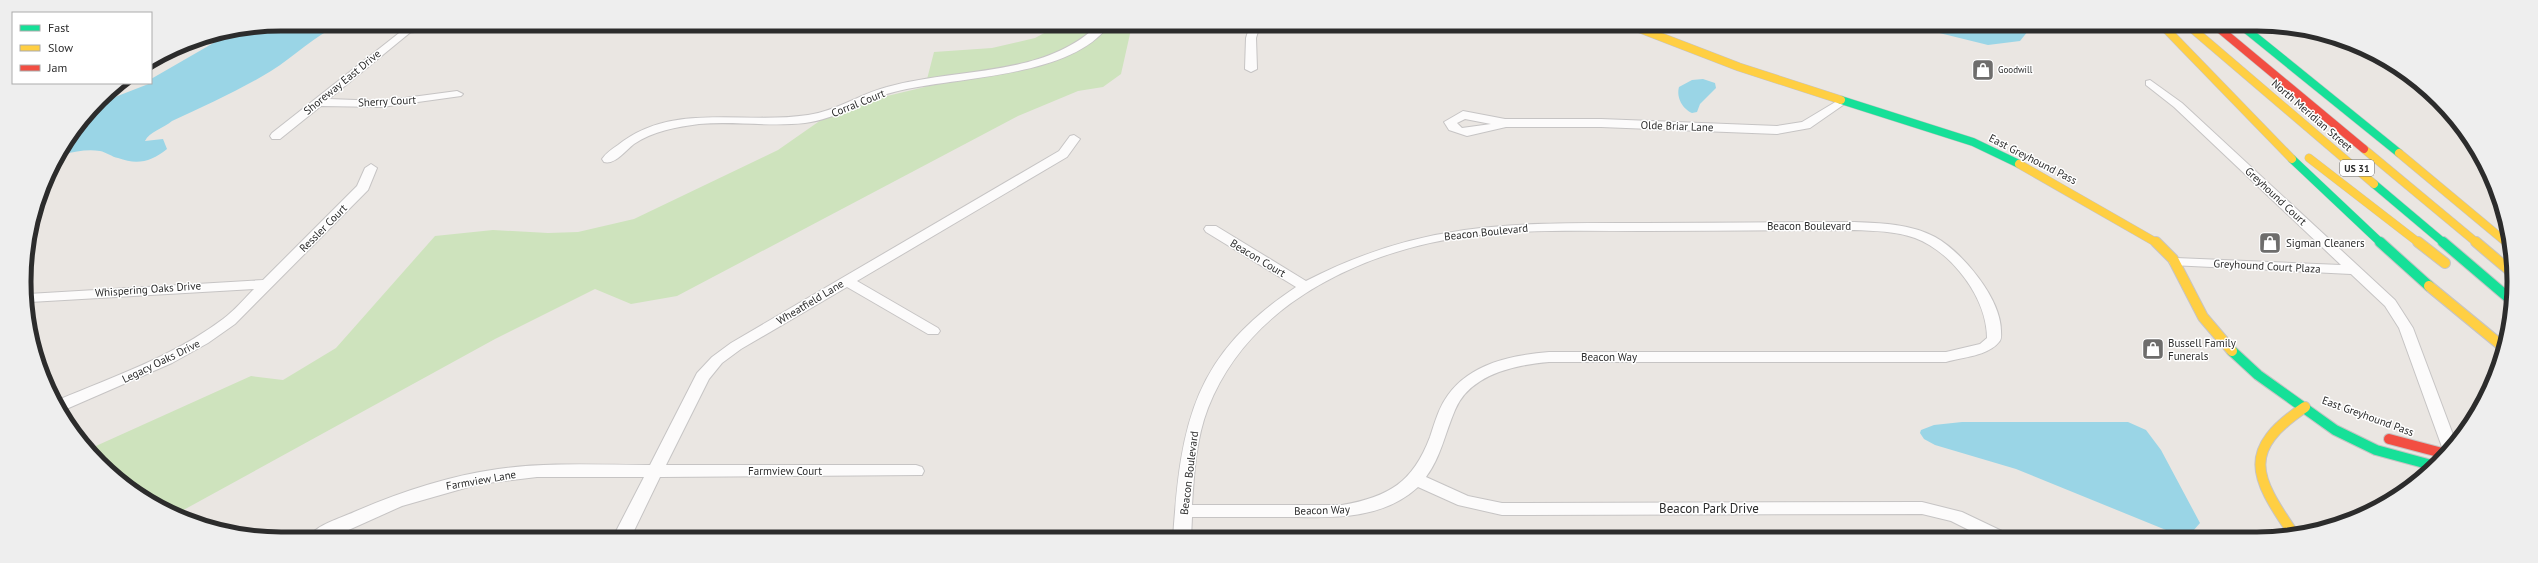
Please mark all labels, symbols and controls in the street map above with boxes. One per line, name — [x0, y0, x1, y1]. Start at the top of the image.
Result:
legend — [12, 12, 152, 84]
text: Fast — [48, 20, 69, 35]
text: Slow — [48, 40, 73, 55]
street label: Shoreway East Drive — [300, 46, 384, 117]
shop icon: Goodwill — [1970, 57, 1996, 83]
text: Jam — [47, 60, 67, 75]
place label: Goodwill — [1998, 64, 2033, 75]
street label: North Meridian Street — [2269, 76, 2355, 154]
street label: Corral Court — [829, 86, 887, 120]
street label: Sherry Court — [358, 92, 417, 110]
street label: Olde Briar Lane — [1640, 118, 1714, 134]
street label: East Greyhound Pass — [1987, 131, 2080, 187]
road number: US 31 — [2340, 160, 2374, 176]
street label: Greyhound Court — [2242, 164, 2310, 228]
street label: Ressler Court — [296, 201, 350, 255]
street label: Beacon Boulevard — [1767, 219, 1851, 233]
street label: Beacon Boulevard — [1443, 221, 1529, 243]
shop icon: Sigman Cleaners — [2257, 230, 2283, 256]
street label: Beacon Court — [1228, 236, 1289, 280]
place label: Sigman Cleaners — [2286, 236, 2365, 250]
street label: Greyhound Court Plaza — [2213, 256, 2321, 276]
street label: Wheatfield Lane — [774, 276, 847, 328]
street label: Whispering Oaks Drive — [95, 278, 202, 300]
street label: Legacy Oaks Drive — [120, 336, 203, 386]
shop icon: Bussell Family Funerals — [2140, 336, 2166, 362]
place label: Bussell Family Funerals — [2168, 336, 2237, 363]
street label: Beacon Way — [1581, 350, 1638, 364]
street label: East Greyhound Pass — [2320, 393, 2416, 439]
street label: Beacon Boulevard — [1177, 430, 1201, 516]
street label: Farmview Court — [748, 464, 822, 478]
street label: Farmview Lane — [445, 467, 517, 493]
street label: Beacon Park Drive — [1659, 500, 1759, 517]
street label: Beacon Way — [1294, 502, 1351, 518]

